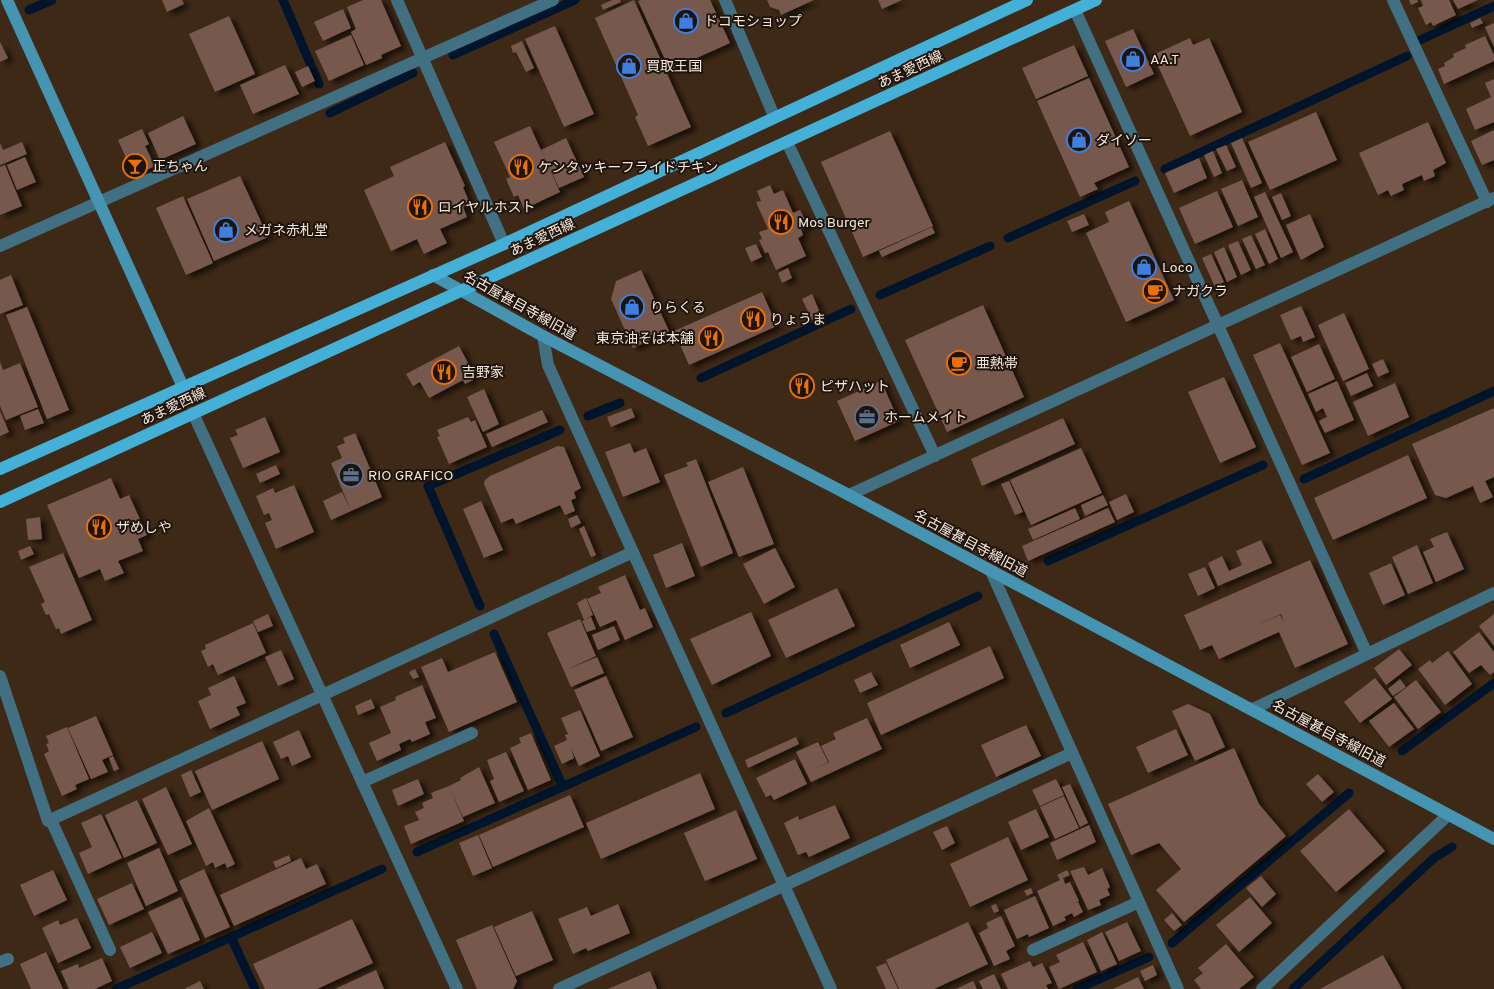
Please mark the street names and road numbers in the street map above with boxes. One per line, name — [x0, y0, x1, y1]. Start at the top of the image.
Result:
street label: あま愛西線 — [875, 48, 946, 93]
street label: あま愛西線 — [507, 216, 578, 261]
street label: 名古屋甚目寺線旧道 — [460, 268, 578, 344]
street label: あま愛西線 — [138, 385, 209, 430]
street label: 名古屋甚目寺線旧道 — [911, 507, 1030, 581]
street label: 名古屋甚目寺線旧道 — [1269, 697, 1388, 771]

